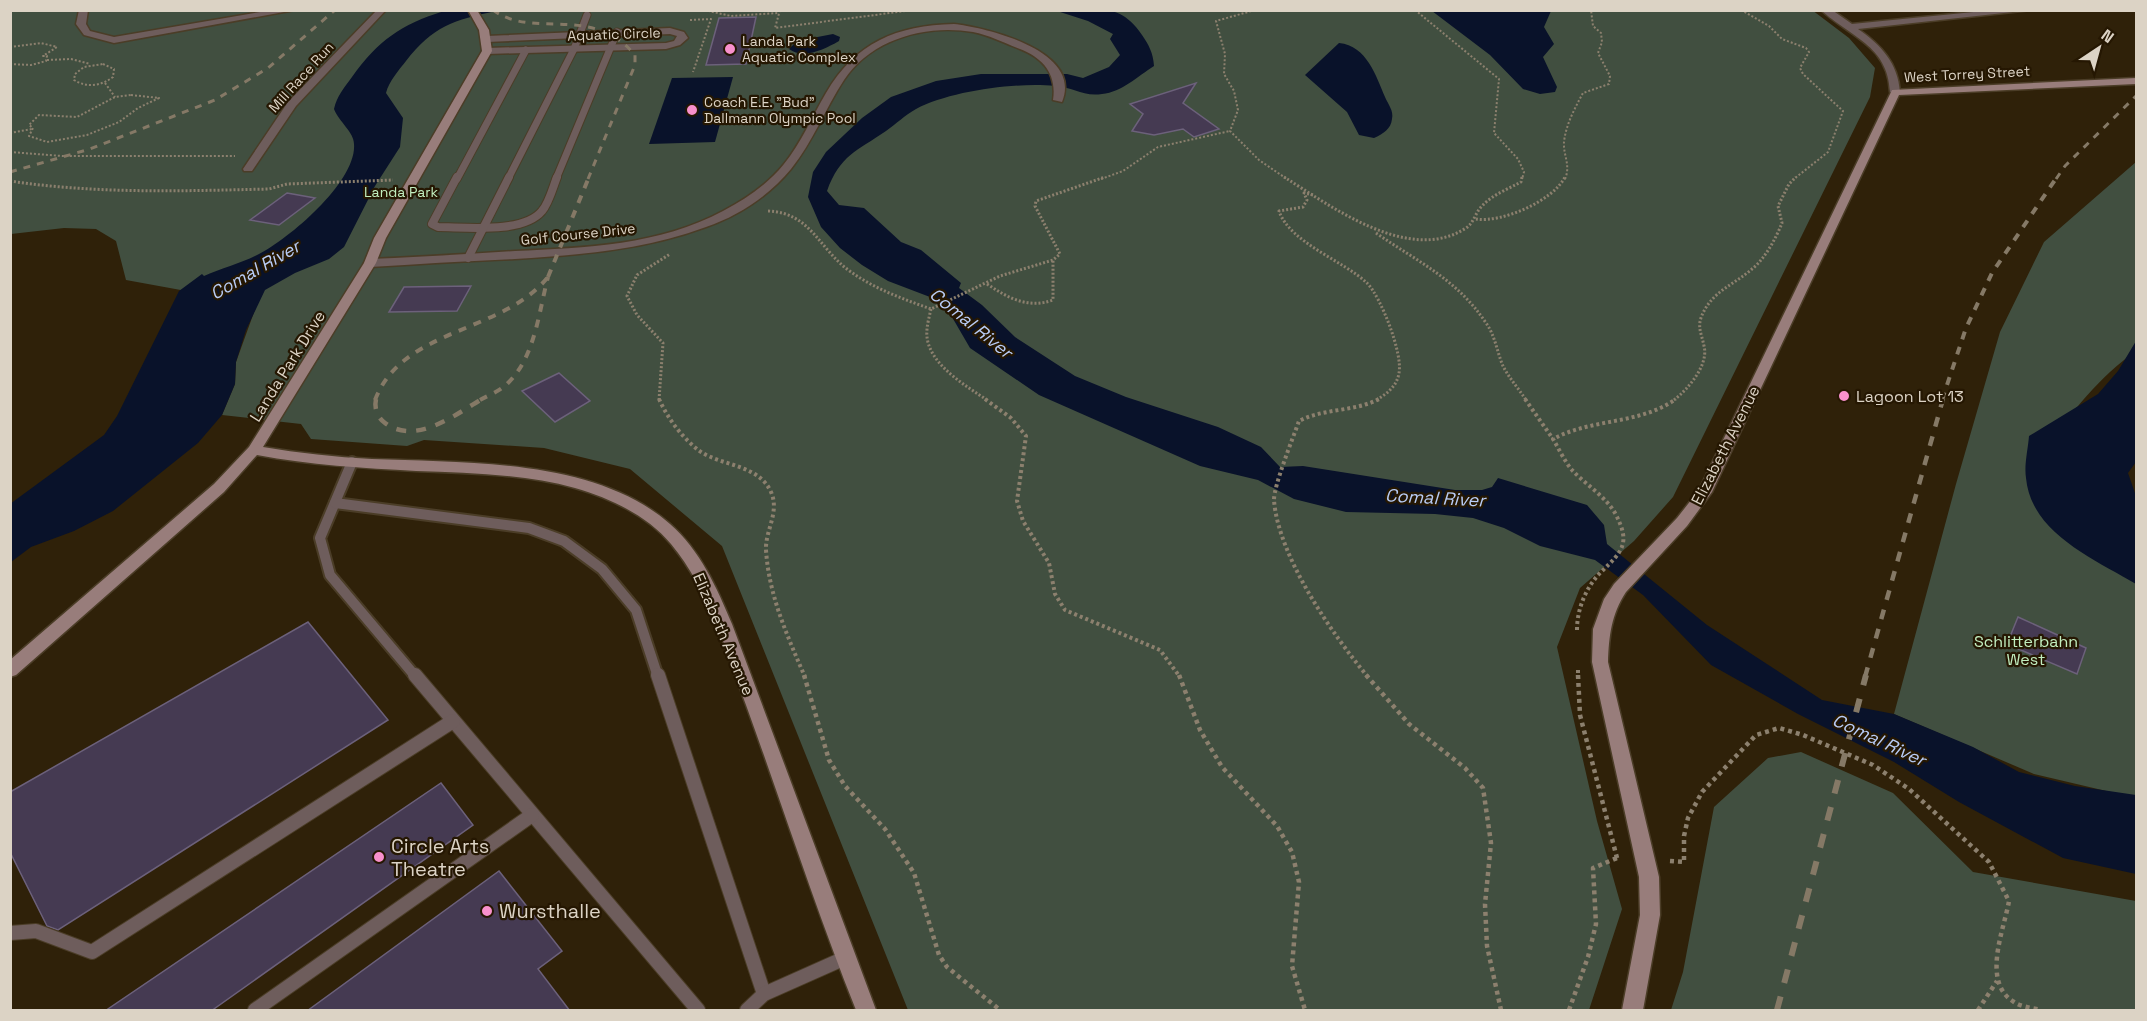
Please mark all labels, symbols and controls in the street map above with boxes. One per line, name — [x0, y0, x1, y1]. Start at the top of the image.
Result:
north arrow — [2069, 18, 2129, 78]
street label: Aquatic Circle — [567, 23, 661, 45]
text: N — [2097, 25, 2118, 48]
place label: Landa Park Aquatic Complex — [742, 32, 856, 66]
street label: Mill Race Run — [265, 38, 337, 116]
marker: Landa Park Aquatic Complex — [723, 42, 737, 56]
street label: West Torrey Street — [1903, 62, 2031, 86]
place label: Coach E.E. "Bud" Dallmann Olympic Pool — [704, 93, 856, 127]
marker: Coach E.E. "Bud" Dallmann Olympic Pool — [685, 103, 699, 117]
park label: Landa Park — [364, 183, 438, 201]
street label: Golf Course Drive — [520, 219, 636, 249]
water label: Comal River — [206, 233, 306, 305]
water label: Comal River — [925, 282, 1019, 364]
street label: Landa Park Drive — [245, 307, 330, 426]
street label: Elizabeth Avenue — [1686, 382, 1765, 509]
place label: Lagoon Lot 13 — [1856, 386, 1964, 407]
marker: Lagoon Lot 13 — [1837, 389, 1851, 403]
water label: Comal River — [1384, 483, 1488, 512]
street label: Elizabeth Avenue — [688, 570, 759, 699]
park label: Schlitterbahn West — [1974, 631, 2078, 670]
water label: Comal River — [1829, 708, 1931, 772]
place label: Circle Arts Theatre — [391, 833, 489, 882]
marker: Circle Arts Theatre — [372, 850, 386, 864]
place label: Wursthalle — [499, 898, 601, 924]
marker: Wursthalle — [480, 904, 494, 918]

